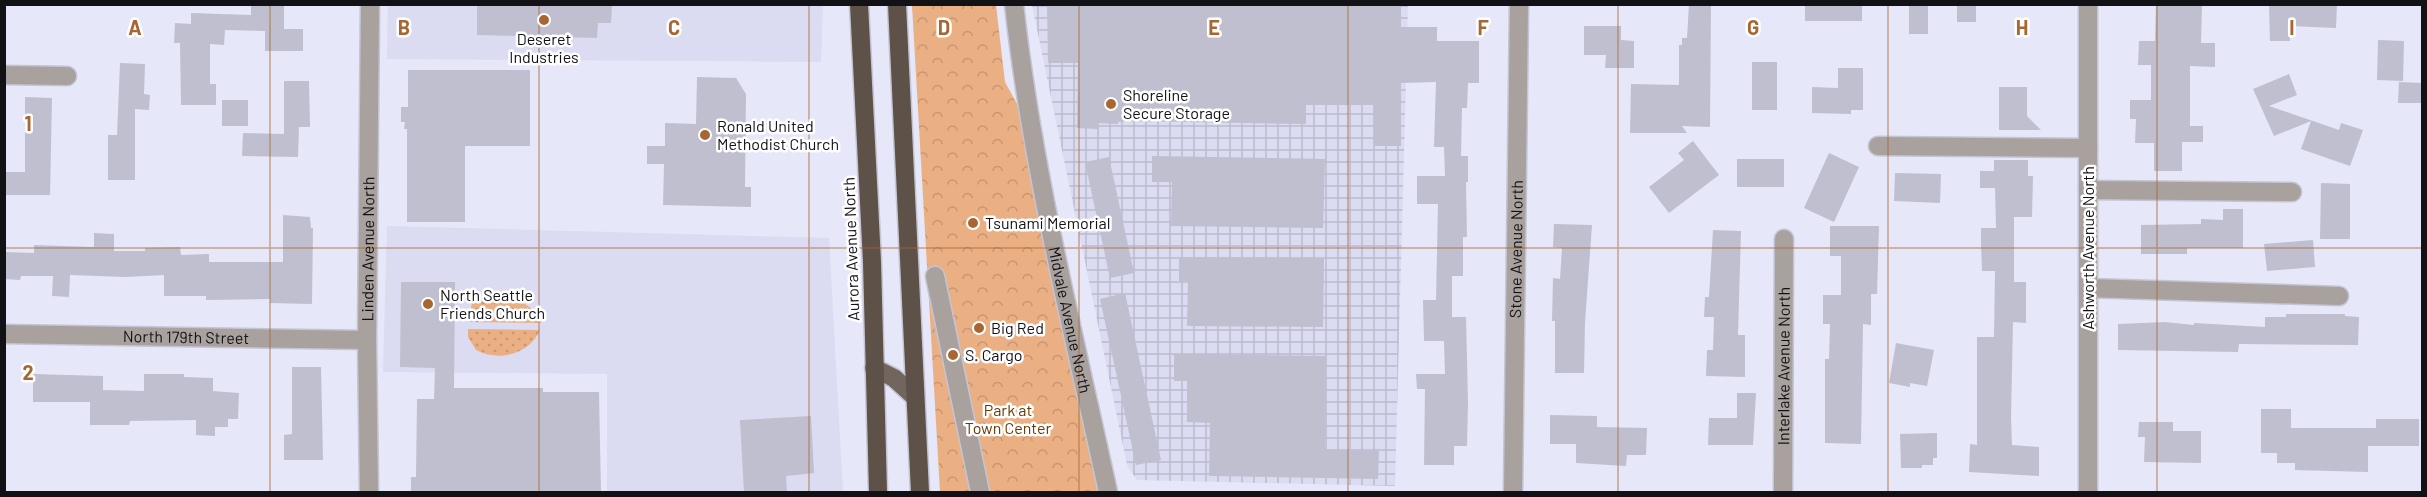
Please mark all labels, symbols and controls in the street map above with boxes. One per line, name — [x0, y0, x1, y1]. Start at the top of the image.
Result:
marker: Deseret Industries — [537, 13, 551, 27]
text: A — [128, 15, 142, 39]
text: B — [398, 15, 410, 39]
text: C — [668, 15, 680, 39]
text: D — [938, 15, 950, 39]
text: E — [1208, 15, 1220, 39]
text: F — [1477, 15, 1489, 39]
text: G — [1747, 15, 1759, 39]
text: H — [2016, 15, 2028, 39]
text: I — [2289, 15, 2295, 39]
place label: Deseret Industries — [509, 29, 579, 66]
place label: Shoreline Secure Storage — [1123, 85, 1230, 122]
marker: Shoreline Secure Storage — [1104, 97, 1118, 111]
text: 1 — [24, 111, 32, 135]
place label: Ronald United Methodist Church — [717, 116, 839, 153]
marker: Ronald United Methodist Church — [698, 128, 712, 142]
street label: Ashworth Avenue North — [2078, 166, 2097, 330]
street label: Linden Avenue North — [357, 176, 377, 322]
street label: Aurora Avenue North — [838, 177, 863, 321]
street label: Stone Avenue North — [1505, 180, 1526, 318]
place label: Tsunami Memorial — [985, 213, 1110, 232]
marker: Tsunami Memorial — [966, 216, 980, 230]
street label: Midvale Avenue North — [1045, 245, 1096, 395]
place label: North Seattle Friends Church — [440, 285, 545, 322]
street label: Interlake Avenue North — [1773, 287, 1793, 445]
marker: North Seattle Friends Church — [421, 297, 435, 311]
place label: Big Red — [991, 318, 1044, 337]
marker: Big Red — [972, 321, 986, 335]
street label: North 179th Street — [123, 326, 249, 347]
place label: S. Cargo — [965, 345, 1022, 364]
marker: S. Cargo — [946, 348, 960, 362]
text: 2 — [22, 360, 34, 384]
park label: Park at Town Center — [965, 400, 1051, 437]

